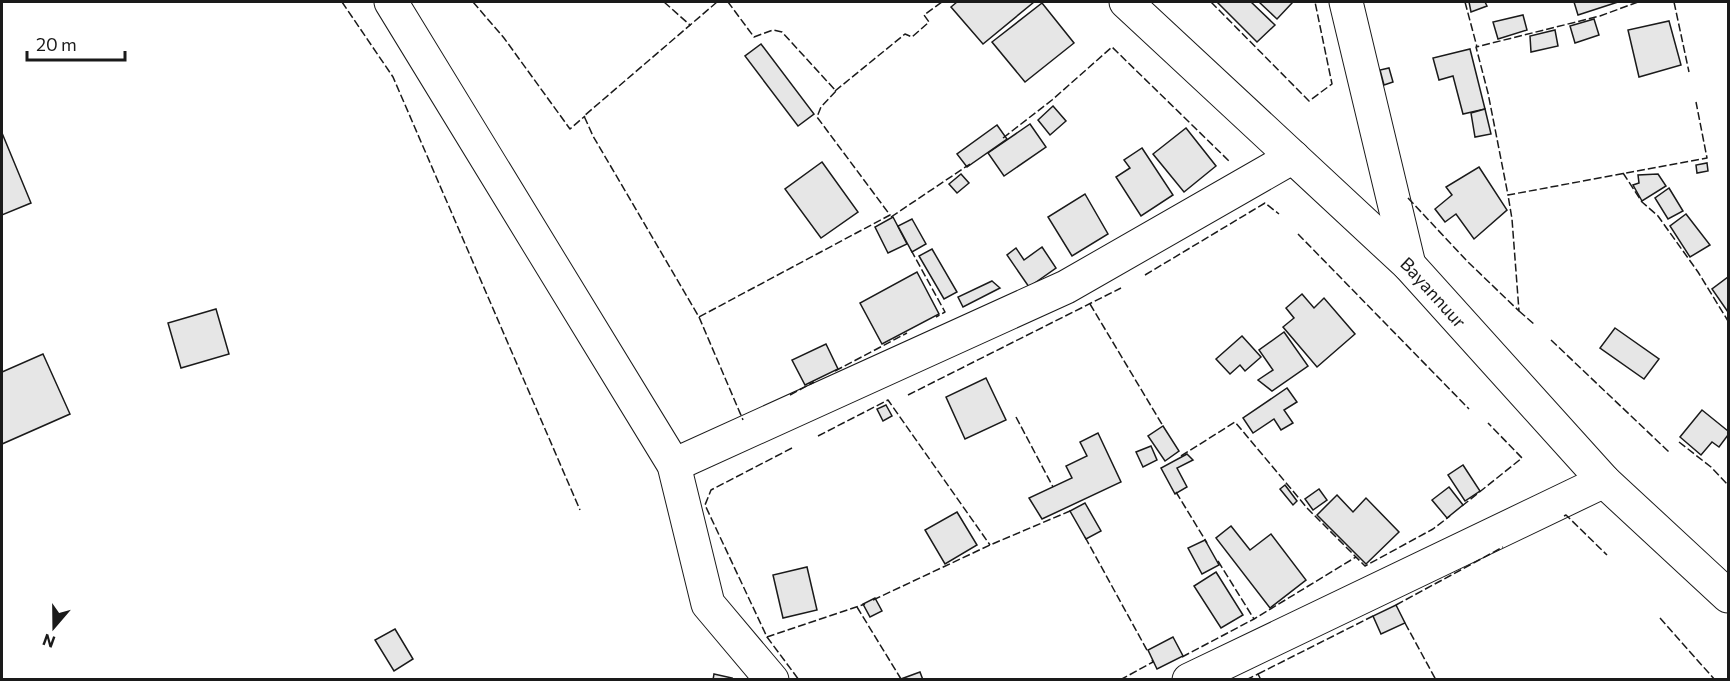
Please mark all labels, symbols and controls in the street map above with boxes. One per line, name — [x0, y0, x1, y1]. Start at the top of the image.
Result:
scale bar — [27, 24, 124, 62]
text: 20 m — [36, 33, 77, 55]
street label: Bayannuur — [1396, 252, 1471, 332]
north arrow — [24, 597, 84, 657]
text: N — [40, 631, 58, 653]

